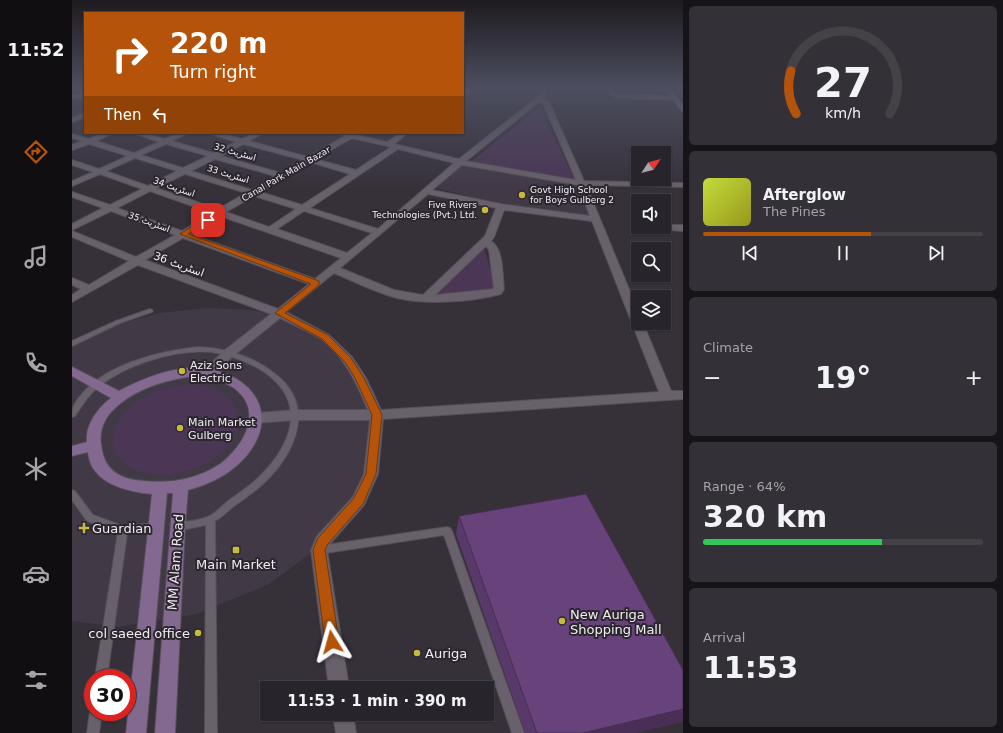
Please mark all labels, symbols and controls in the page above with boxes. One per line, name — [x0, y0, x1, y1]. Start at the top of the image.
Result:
text: 220 m — [170, 27, 267, 60]
icon: right — [104, 28, 156, 80]
text: 11:52 — [7, 39, 65, 60]
text: 27 — [814, 58, 872, 107]
text: Turn right — [170, 61, 256, 82]
icon: left — [149, 104, 171, 126]
text: km/h — [825, 104, 861, 120]
text: Then — [104, 106, 141, 124]
icon: directions — [22, 138, 50, 166]
street label: اسٹریٹ 32 — [213, 141, 257, 163]
street label: Canal Park Main Bazar — [240, 144, 332, 203]
north arrow — [631, 146, 671, 186]
map controls — [631, 146, 671, 330]
street label: اسٹریٹ 33 — [206, 163, 250, 185]
street label: اسٹریٹ 34 — [152, 175, 196, 199]
place label: Govt High School for Boys Gulberg 2 — [530, 185, 614, 205]
text: Afterglow — [763, 186, 846, 204]
marker: Govt High School for Boys Gulberg 2 — [517, 190, 527, 200]
button: sound — [631, 194, 671, 234]
place label: Five Rivers Technologies (Pvt.) Ltd. — [371, 200, 477, 220]
pin — [191, 203, 225, 237]
text: The Pines — [763, 204, 826, 219]
marker: Five Rivers Technologies (Pvt.) Ltd. — [480, 205, 490, 215]
icon: arrive — [197, 209, 219, 231]
street label: اسٹریٹ 35 — [127, 210, 171, 234]
button: search — [631, 242, 671, 282]
icon: previous — [739, 242, 761, 264]
icon: pause — [832, 242, 854, 264]
icon: next — [925, 242, 947, 264]
icon: music — [22, 243, 50, 271]
street label: اسٹریٹ 36 — [152, 249, 206, 280]
button: layers — [631, 290, 671, 330]
text: Climate — [703, 340, 753, 355]
icon: phone — [22, 349, 50, 377]
place label: Aziz Sons Electric — [190, 359, 242, 385]
text: 19° — [815, 360, 871, 395]
text: − — [703, 365, 721, 390]
text: + — [965, 365, 983, 390]
marker: Aziz Sons Electric — [177, 366, 187, 376]
place label: Main Market Gulberg — [188, 416, 256, 442]
marker: Main Market Gulberg — [175, 423, 185, 433]
icon: climate — [22, 455, 50, 483]
text: Range · 64% — [703, 479, 786, 494]
text: 320 km — [703, 499, 827, 534]
street label: MM Alam Road — [165, 513, 186, 611]
place label: Guardian — [92, 521, 151, 536]
marker: Guardian — [79, 523, 89, 533]
marker: Main Market — [231, 545, 241, 555]
place label: Main Market — [196, 557, 276, 572]
icon: car — [22, 560, 50, 588]
place label: New Auriga Shopping Mall — [570, 607, 662, 637]
marker: New Auriga Shopping Mall — [557, 616, 567, 626]
position arrow — [311, 621, 353, 663]
place label: col saeed office — [88, 626, 190, 641]
marker: col saeed office — [193, 628, 203, 638]
text: Arrival — [703, 630, 745, 645]
place label: Auriga — [425, 646, 467, 661]
marker: Auriga — [412, 648, 422, 658]
text: 11:53 — [703, 650, 799, 685]
icon: filters — [22, 666, 50, 694]
speed limit sign: 30 — [84, 669, 136, 721]
text: 11:53 · 1 min · 390 m — [287, 692, 467, 710]

